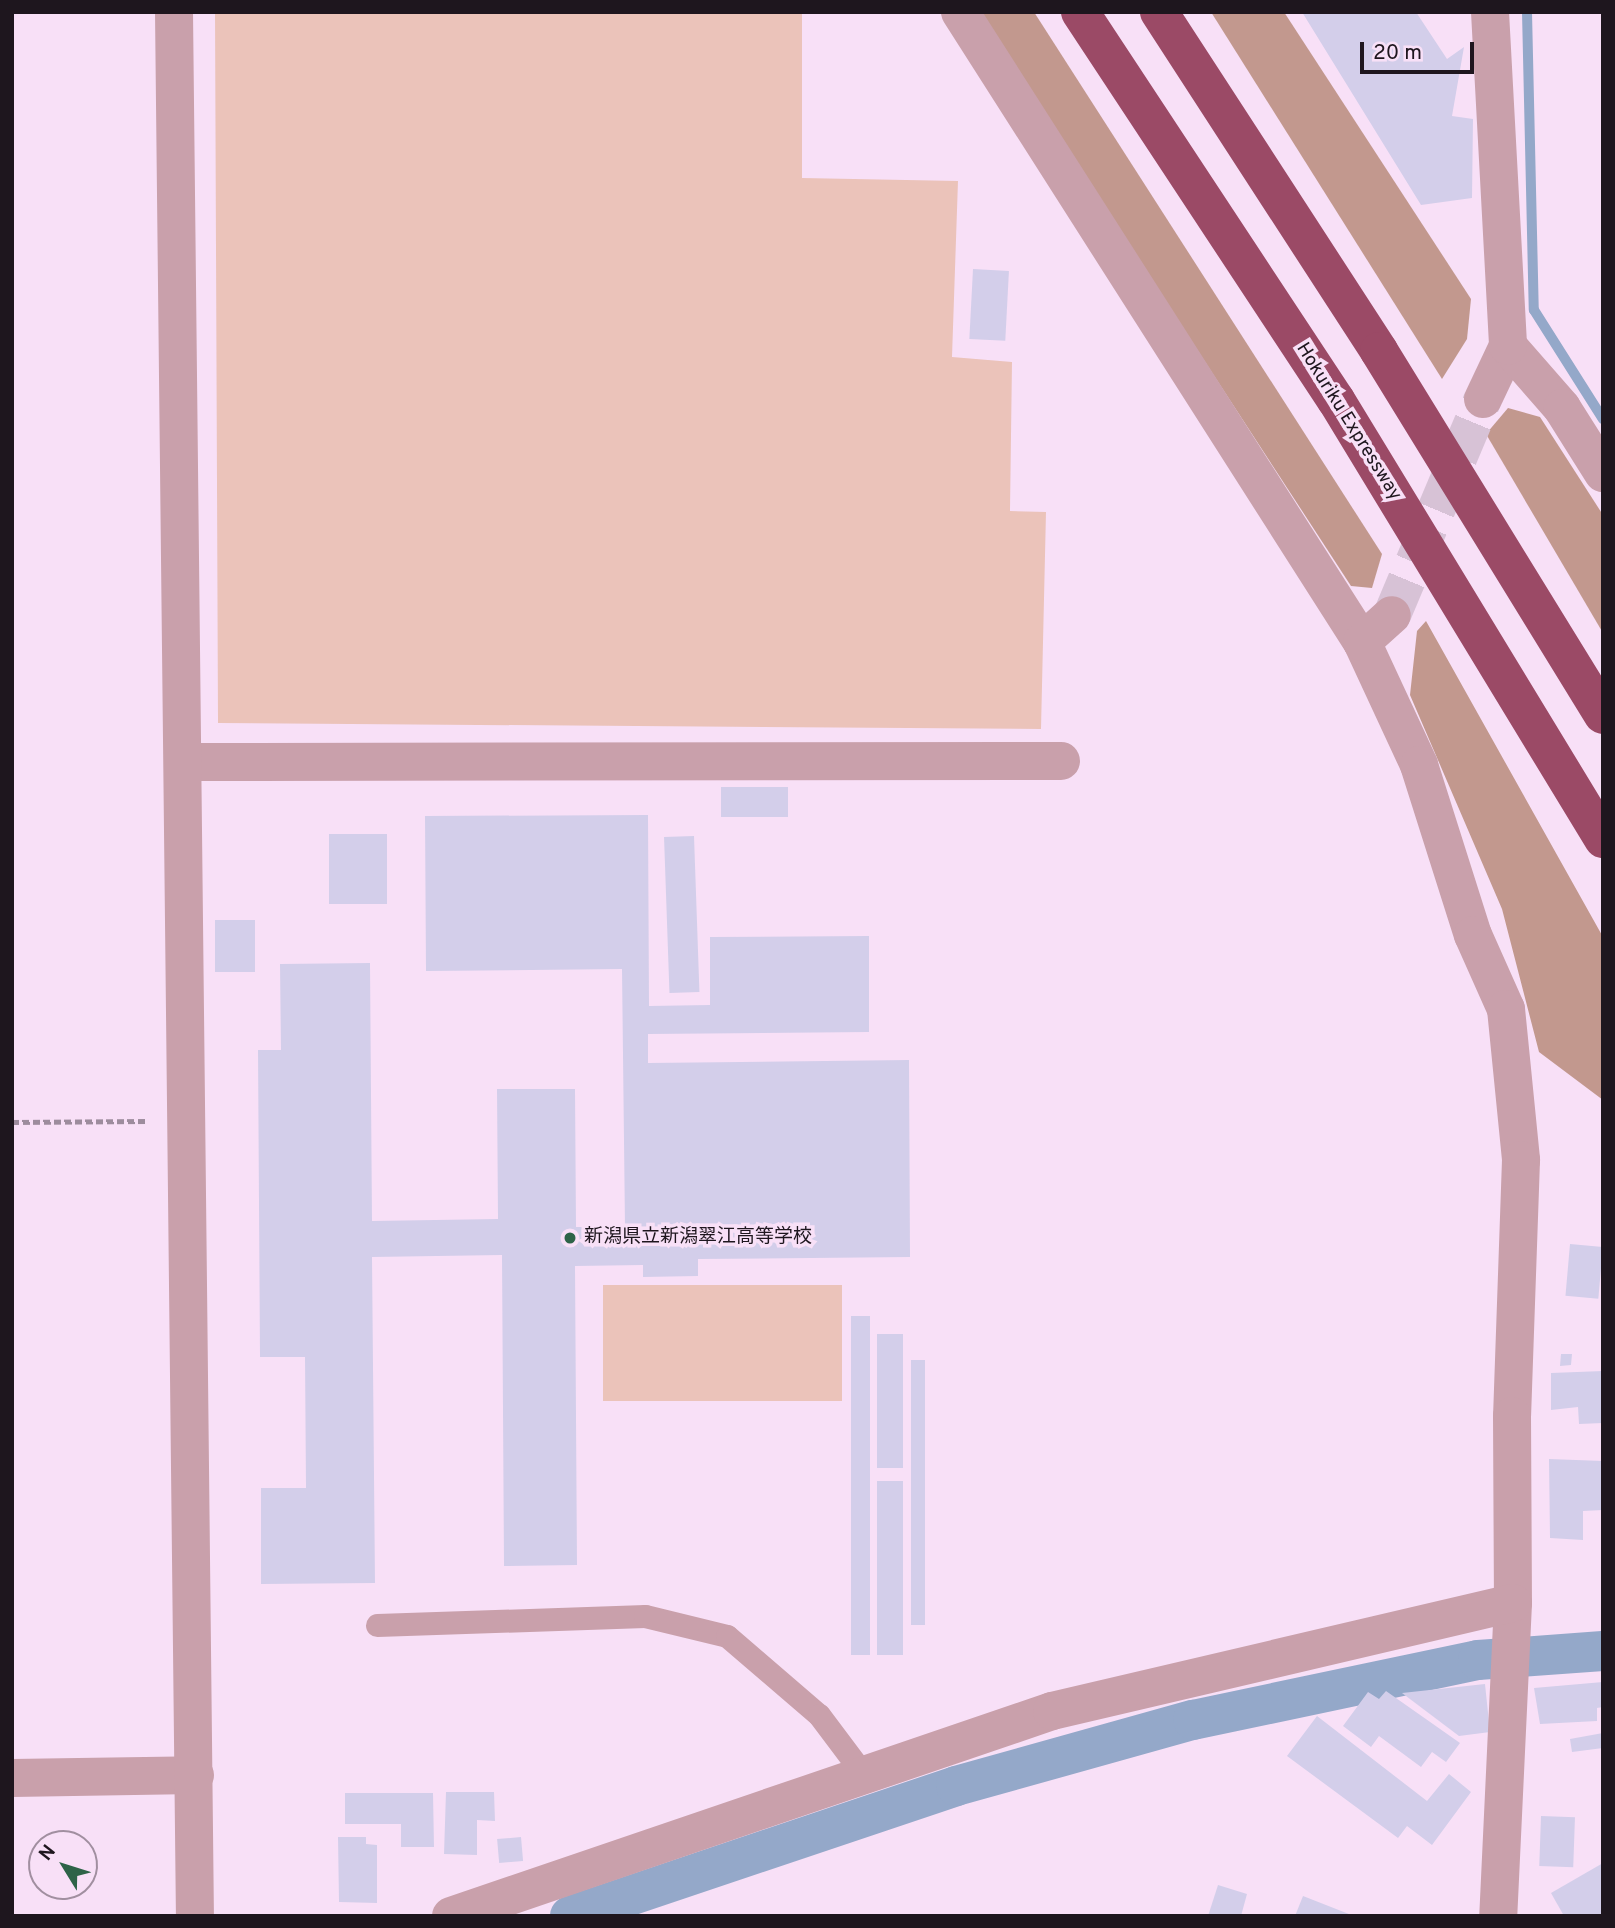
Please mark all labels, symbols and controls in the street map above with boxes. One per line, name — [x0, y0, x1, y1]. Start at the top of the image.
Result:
scale bar — [1363, 28, 1477, 72]
text: 20 m — [1373, 40, 1422, 67]
street label: Hokuriku Expressway — [1290, 339, 1406, 505]
place label: 新潟県立新潟翠江高等学校 — [584, 1227, 812, 1249]
marker: 新潟県立新潟翠江高等学校 — [562, 1230, 578, 1246]
north arrow — [28, 1830, 98, 1900]
text: N — [34, 1841, 62, 1866]

